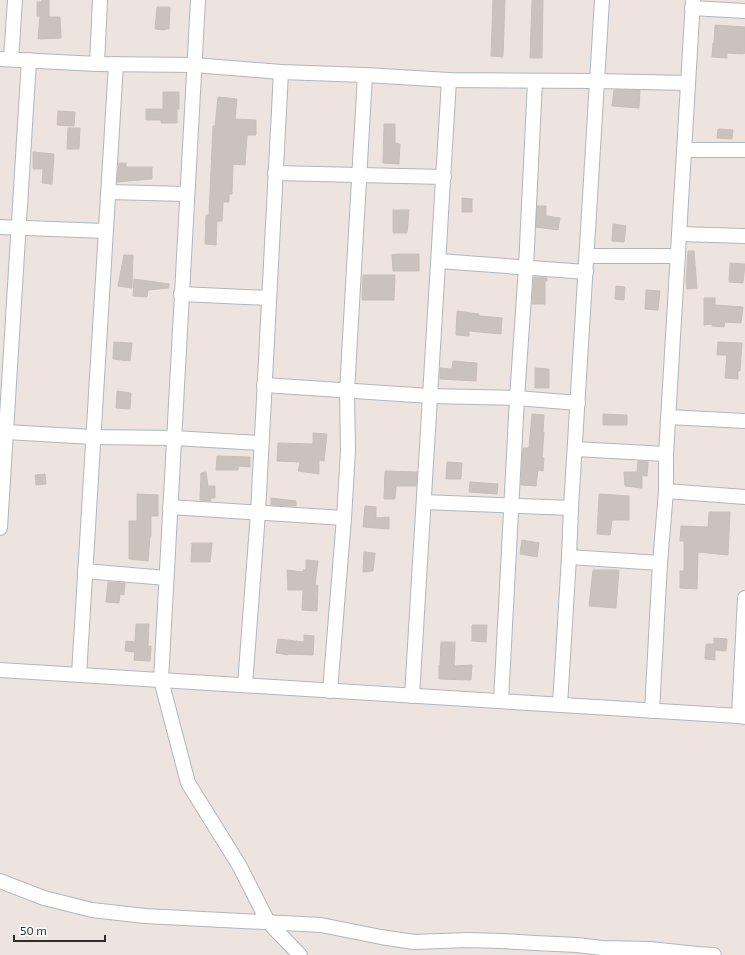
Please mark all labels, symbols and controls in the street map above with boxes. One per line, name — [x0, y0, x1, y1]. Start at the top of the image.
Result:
scale bar — [14, 917, 105, 943]
text: 50 m — [20, 923, 47, 937]

